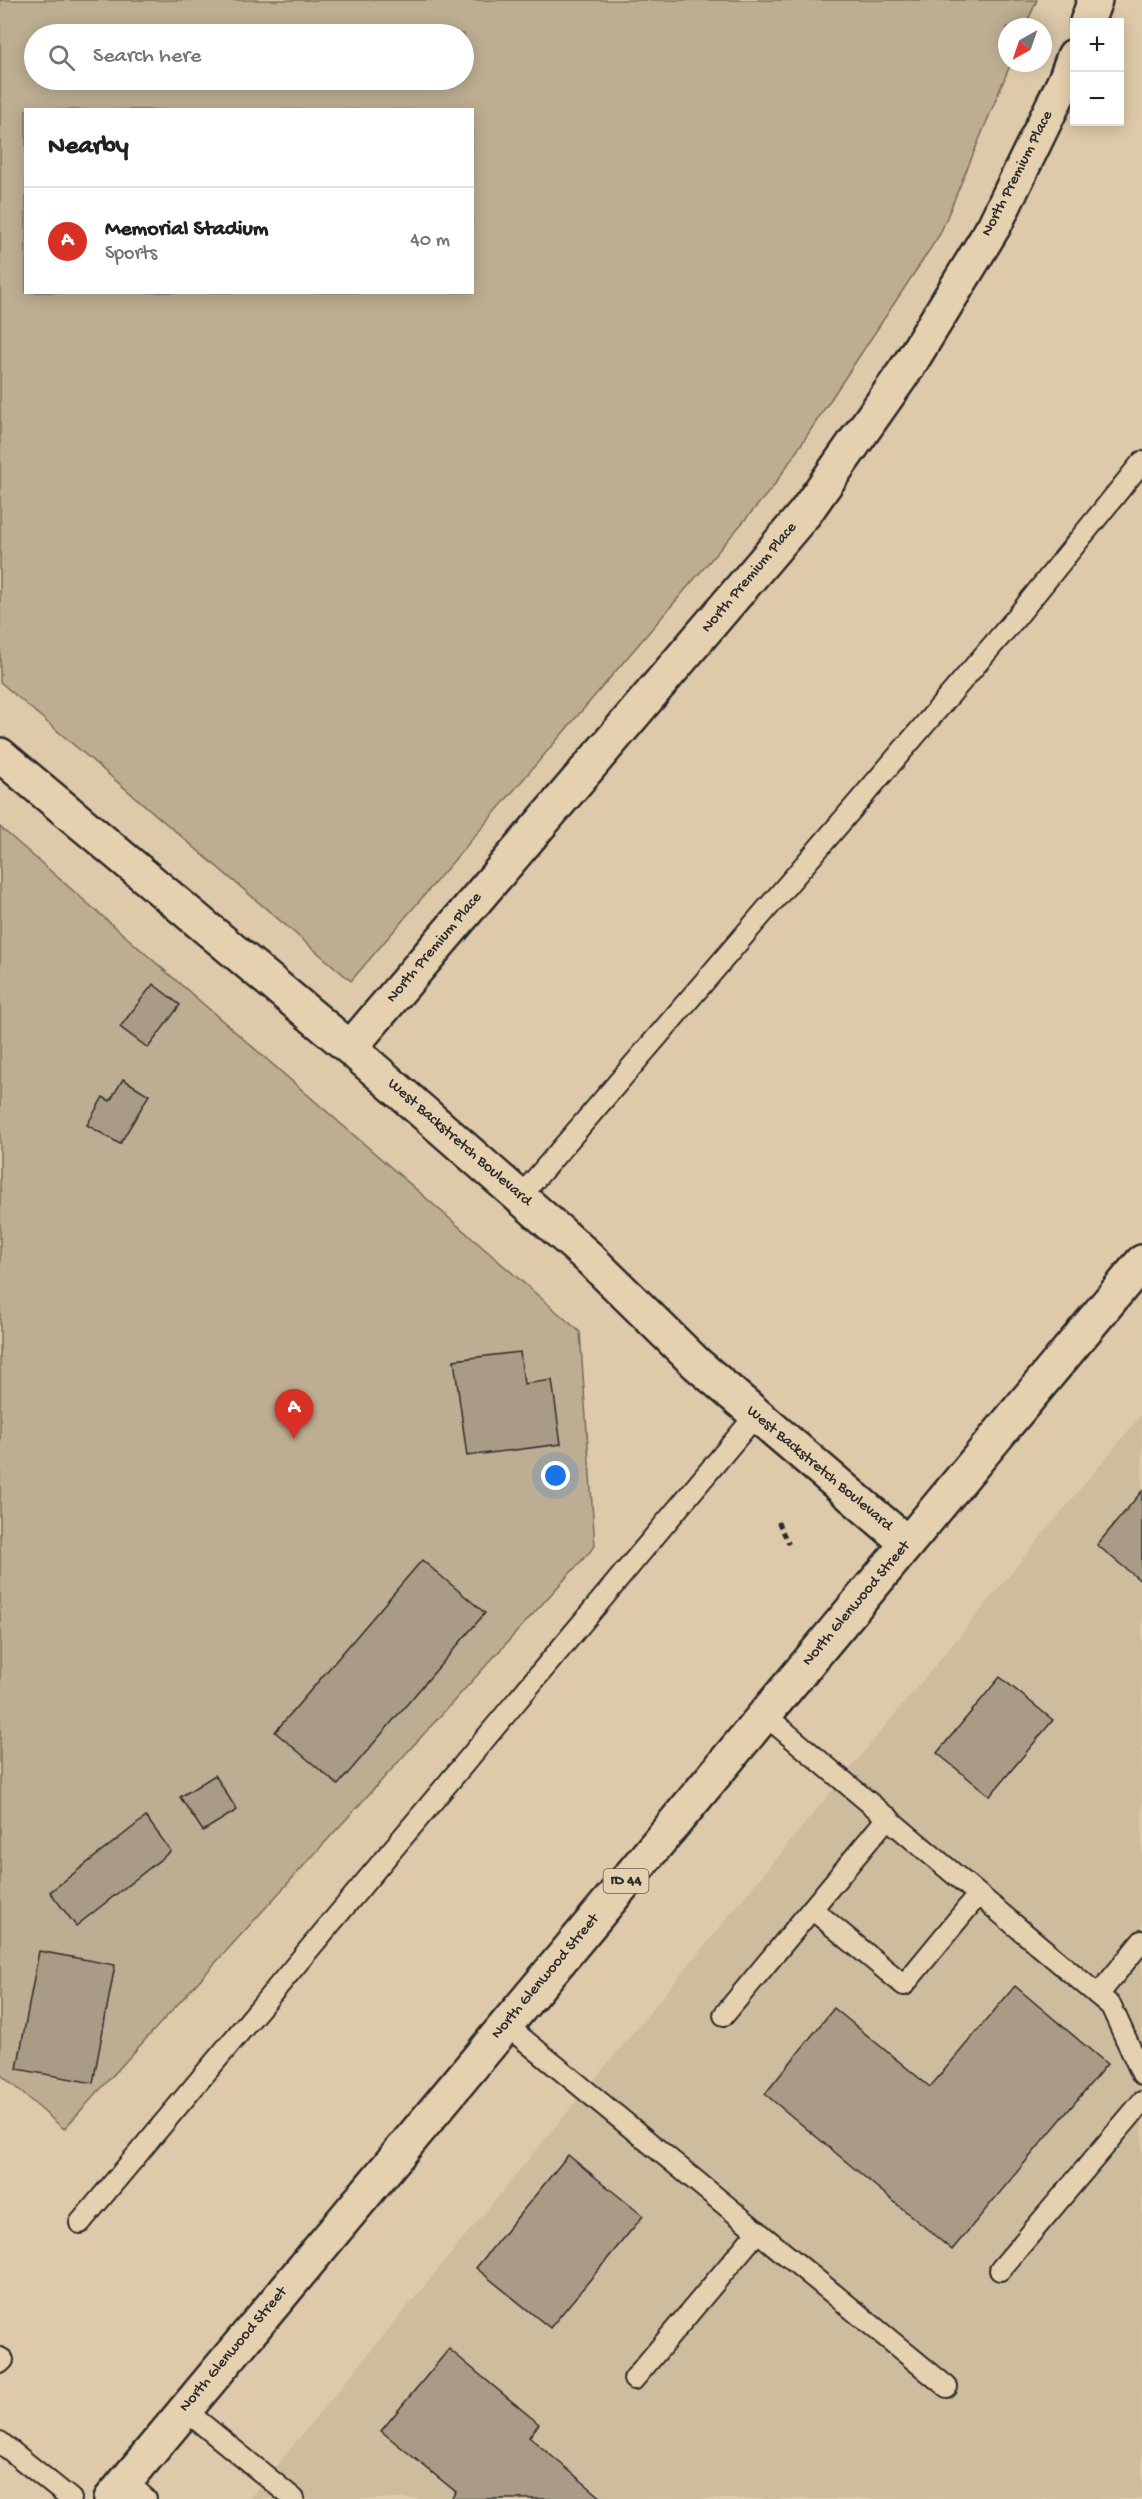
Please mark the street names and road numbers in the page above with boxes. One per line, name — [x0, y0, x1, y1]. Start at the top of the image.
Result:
street label: North Premium Place — [978, 107, 1058, 240]
street label: North Premium Place — [698, 518, 802, 637]
street label: North Premium Place — [383, 888, 487, 1007]
street label: West Backstretch Boulevard — [383, 1075, 536, 1212]
street label: West Backstretch Boulevard — [742, 1402, 897, 1537]
street label: North Glenwood Street — [799, 1536, 916, 1670]
road number: ID 44 — [604, 1869, 648, 1893]
street label: North Glenwood Street — [488, 1909, 605, 2043]
street label: North Glenwood Street — [176, 2282, 293, 2416]

